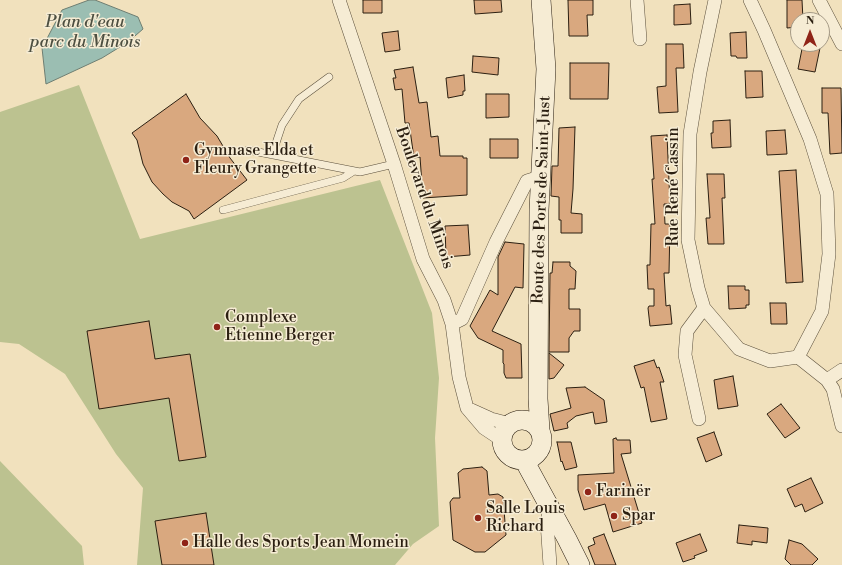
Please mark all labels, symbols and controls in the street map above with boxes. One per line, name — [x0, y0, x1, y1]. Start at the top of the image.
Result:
north arrow — [790, 12, 830, 52]
water label: Plan d'eau parc du Minois — [30, 13, 140, 53]
text: N — [806, 14, 814, 28]
street label: Route des Ports de Saint-Just — [529, 95, 555, 305]
street label: Boulevard du Minois — [391, 124, 457, 272]
street label: Rue René Cassin — [664, 127, 684, 247]
place label: Gymnase Elda et Fleury Grangette — [194, 141, 317, 179]
marker: Gymnase Elda et Fleury Grangette — [181, 155, 191, 165]
place label: Complexe Etienne Berger — [225, 308, 335, 346]
marker: Complexe Etienne Berger — [212, 322, 222, 332]
place label: Farinër — [596, 482, 651, 502]
marker: Farinër — [583, 487, 593, 497]
place label: Salle Louis Richard — [486, 499, 565, 537]
place label: Spar — [622, 506, 655, 526]
marker: Spar — [609, 511, 619, 521]
marker: Salle Louis Richard — [473, 513, 483, 523]
place label: Halle des Sports Jean Momein — [193, 533, 409, 553]
marker: Halle des Sports Jean Momein — [180, 538, 190, 548]

